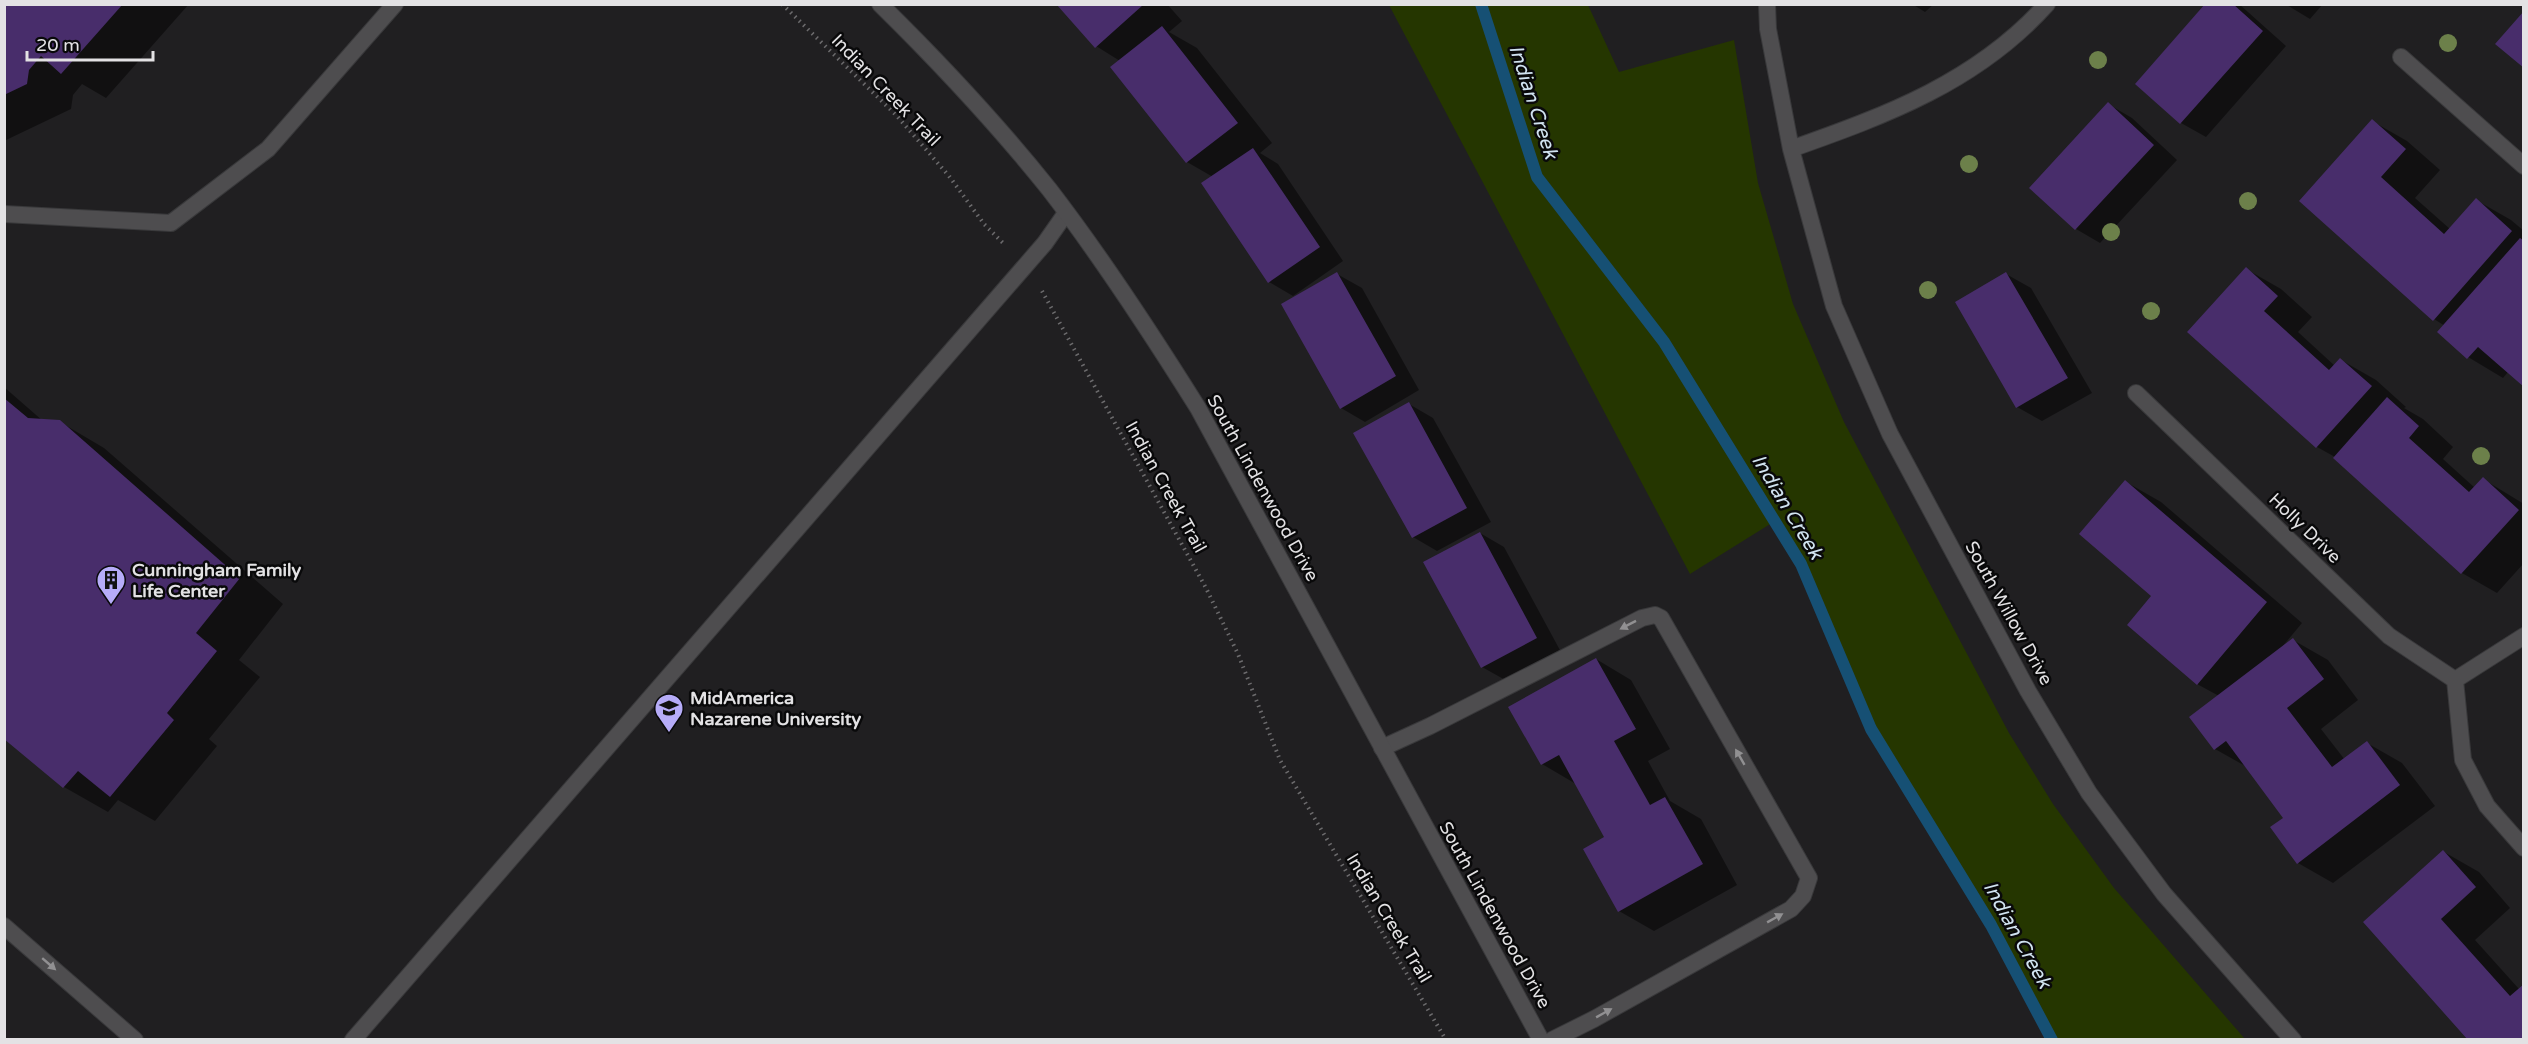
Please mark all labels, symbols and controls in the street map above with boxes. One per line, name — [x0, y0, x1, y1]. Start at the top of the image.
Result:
scale bar — [27, 24, 153, 62]
street label: Indian Creek Trail — [827, 29, 945, 151]
text: 20 m — [36, 34, 80, 56]
water label: Indian Creek — [1503, 42, 1563, 164]
street label: South Lindenwood Drive — [1202, 391, 1324, 585]
street label: Indian Creek Trail — [1121, 417, 1211, 557]
water label: Indian Creek — [1746, 450, 1829, 566]
street label: Holly Drive — [2264, 488, 2346, 568]
street label: South Willow Drive — [1960, 537, 2058, 689]
place label: Cunningham Family Life Center — [132, 559, 301, 602]
building icon: Cunningham Family Life Center — [95, 564, 127, 606]
one-way arrow — [1619, 620, 1636, 630]
place label: MidAmerica Nazarene University — [690, 687, 861, 730]
school or university icon: MidAmerica Nazarene University — [653, 692, 685, 734]
one-way arrow — [1735, 748, 1745, 765]
street label: South Lindenwood Drive — [1434, 818, 1556, 1012]
street label: Indian Creek Trail — [1342, 849, 1436, 987]
water label: Indian Creek — [1978, 877, 2057, 995]
one-way arrow — [1767, 913, 1784, 923]
one-way arrow — [41, 957, 56, 970]
one-way arrow — [1596, 1008, 1613, 1018]

